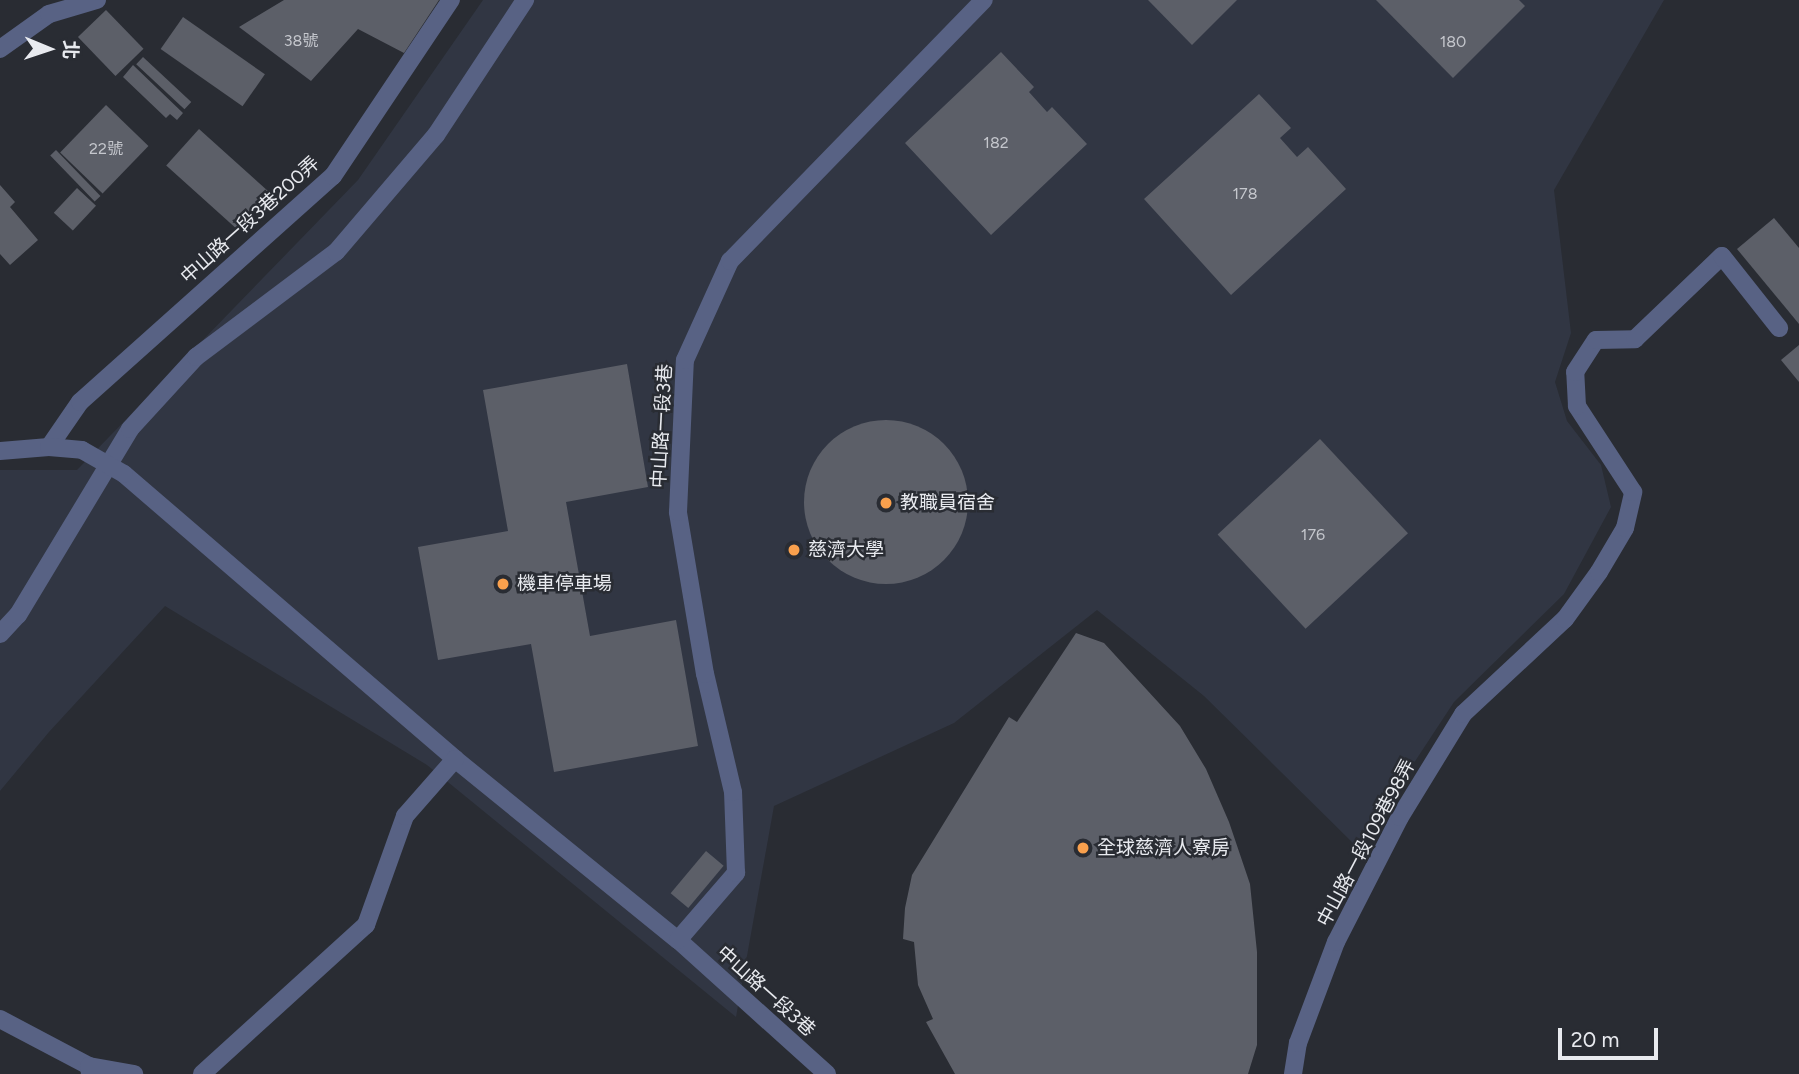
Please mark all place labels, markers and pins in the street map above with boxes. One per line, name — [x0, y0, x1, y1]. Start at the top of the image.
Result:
place label: 教職員宿舍 — [900, 492, 995, 514]
marker: 教職員宿舍 — [878, 495, 894, 511]
place label: 慈濟大學 — [808, 539, 884, 561]
marker: 慈濟大學 — [786, 542, 802, 558]
place label: 機車停車場 — [517, 573, 612, 595]
marker: 機車停車場 — [495, 576, 511, 592]
place label: 全球慈濟人寮房 — [1097, 837, 1230, 859]
marker: 全球慈濟人寮房 — [1075, 840, 1091, 856]

